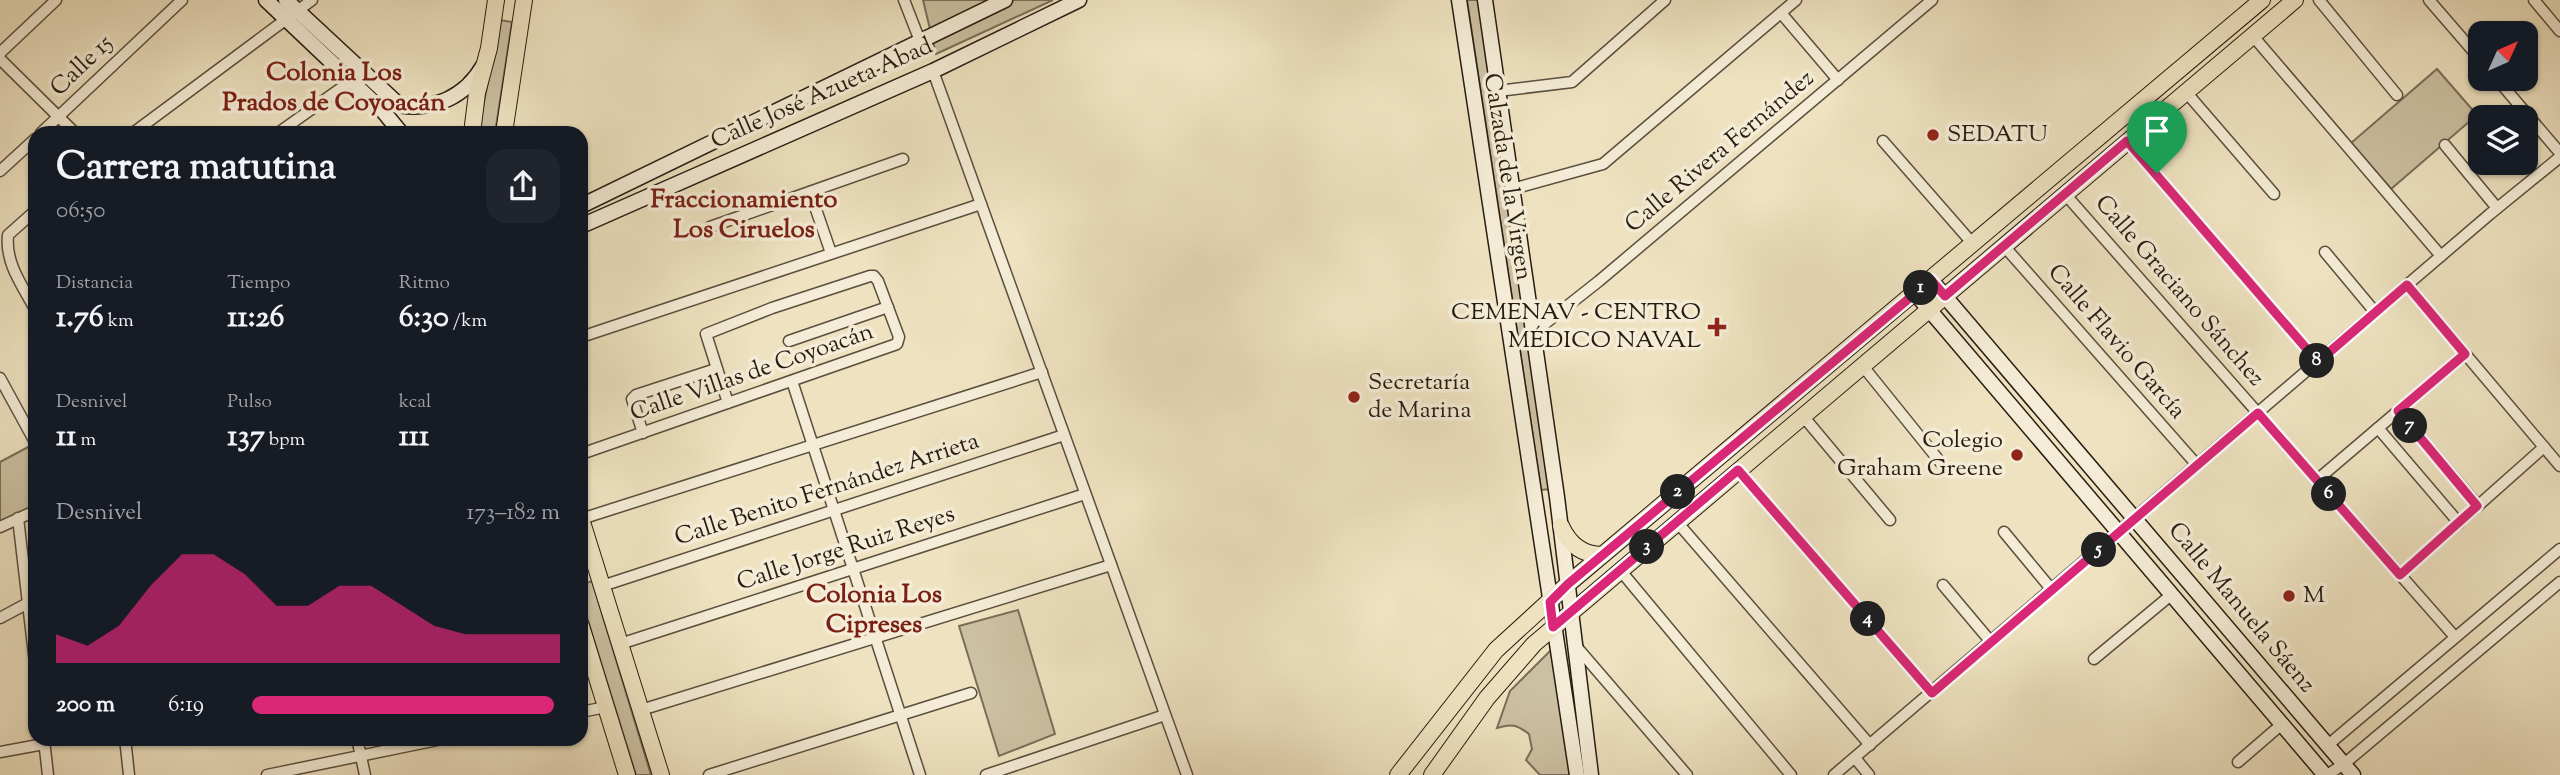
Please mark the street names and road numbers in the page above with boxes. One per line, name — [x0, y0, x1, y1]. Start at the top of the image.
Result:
street label: Calle 15 — [43, 27, 121, 105]
street label: Calle José Azueta Abad — [706, 30, 939, 158]
street label: Calle Rivera Fernández — [1618, 63, 1822, 241]
street label: Calzada de la Virgen — [1474, 71, 1540, 283]
street label: Calle Graciano Sánchez — [2086, 188, 2272, 394]
street label: Calle Flavio García — [2039, 257, 2193, 427]
street label: Calle Villas de Coyoacán — [626, 315, 878, 431]
street label: Calle Benito Fernández Arrieta — [670, 425, 984, 555]
street label: Calle Jorge Ruiz Reyes — [733, 498, 959, 600]
street label: Calle Manuela Sáenz — [2159, 515, 2323, 701]

